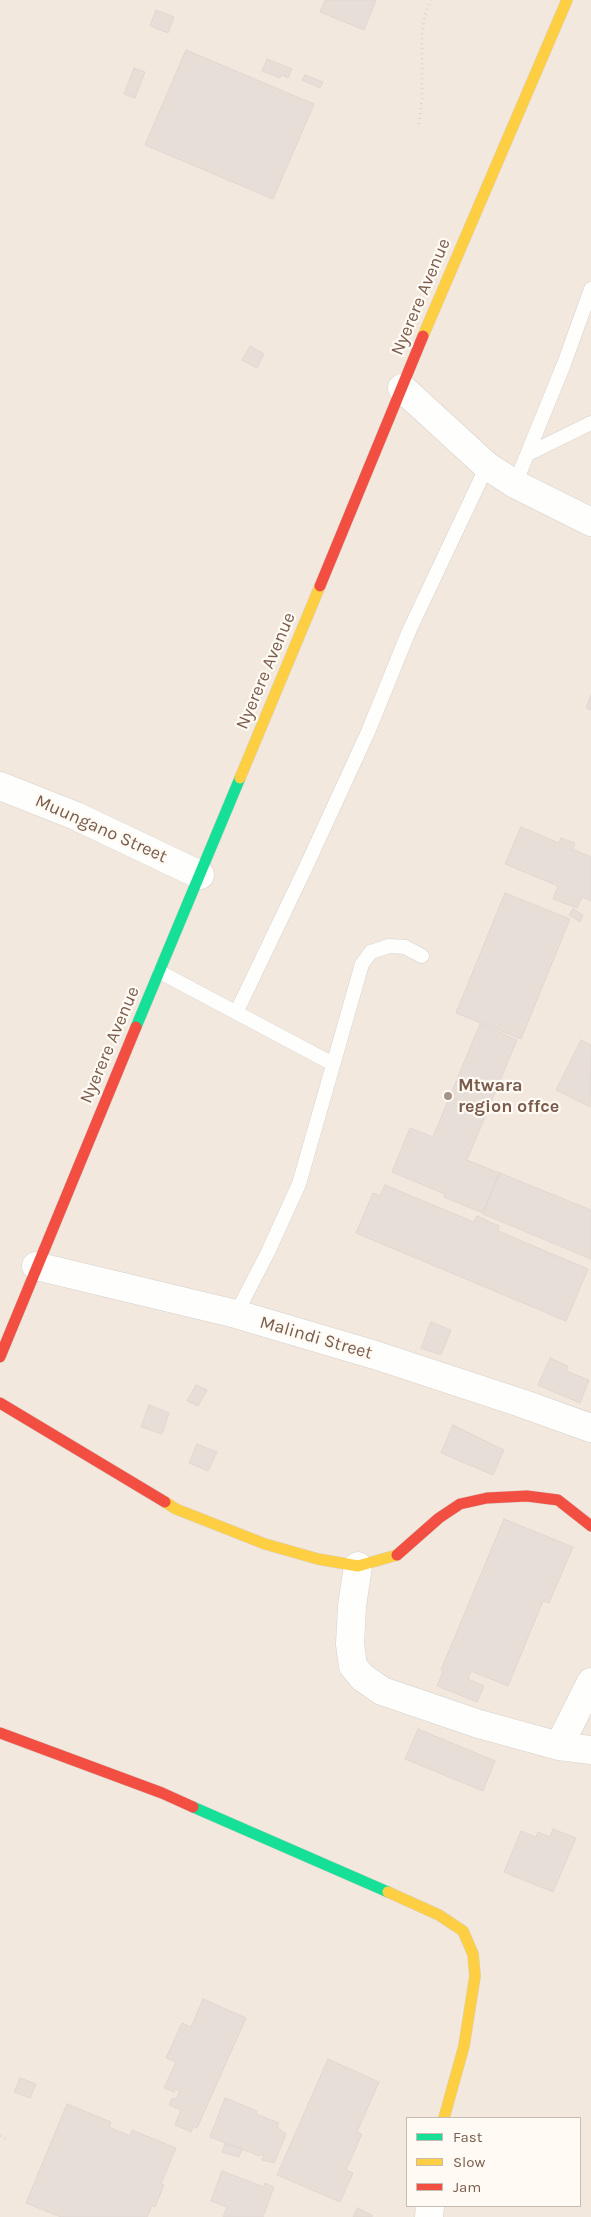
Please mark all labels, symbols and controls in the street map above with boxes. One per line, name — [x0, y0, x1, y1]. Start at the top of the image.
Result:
street label: Nyerere Avenue — [387, 235, 455, 359]
street label: Nyerere Avenue — [232, 609, 300, 733]
street label: Muungano Street — [32, 790, 170, 868]
street label: Nyerere Avenue — [76, 983, 144, 1107]
place label: Mtwara region offce — [458, 1075, 559, 1118]
marker: Mtwara region offce — [442, 1090, 454, 1102]
street label: Malindi Street — [257, 1312, 375, 1364]
legend — [406, 2117, 581, 2207]
text: Fast — [453, 2128, 482, 2146]
text: Slow — [453, 2153, 485, 2171]
text: Jam — [453, 2178, 481, 2196]

